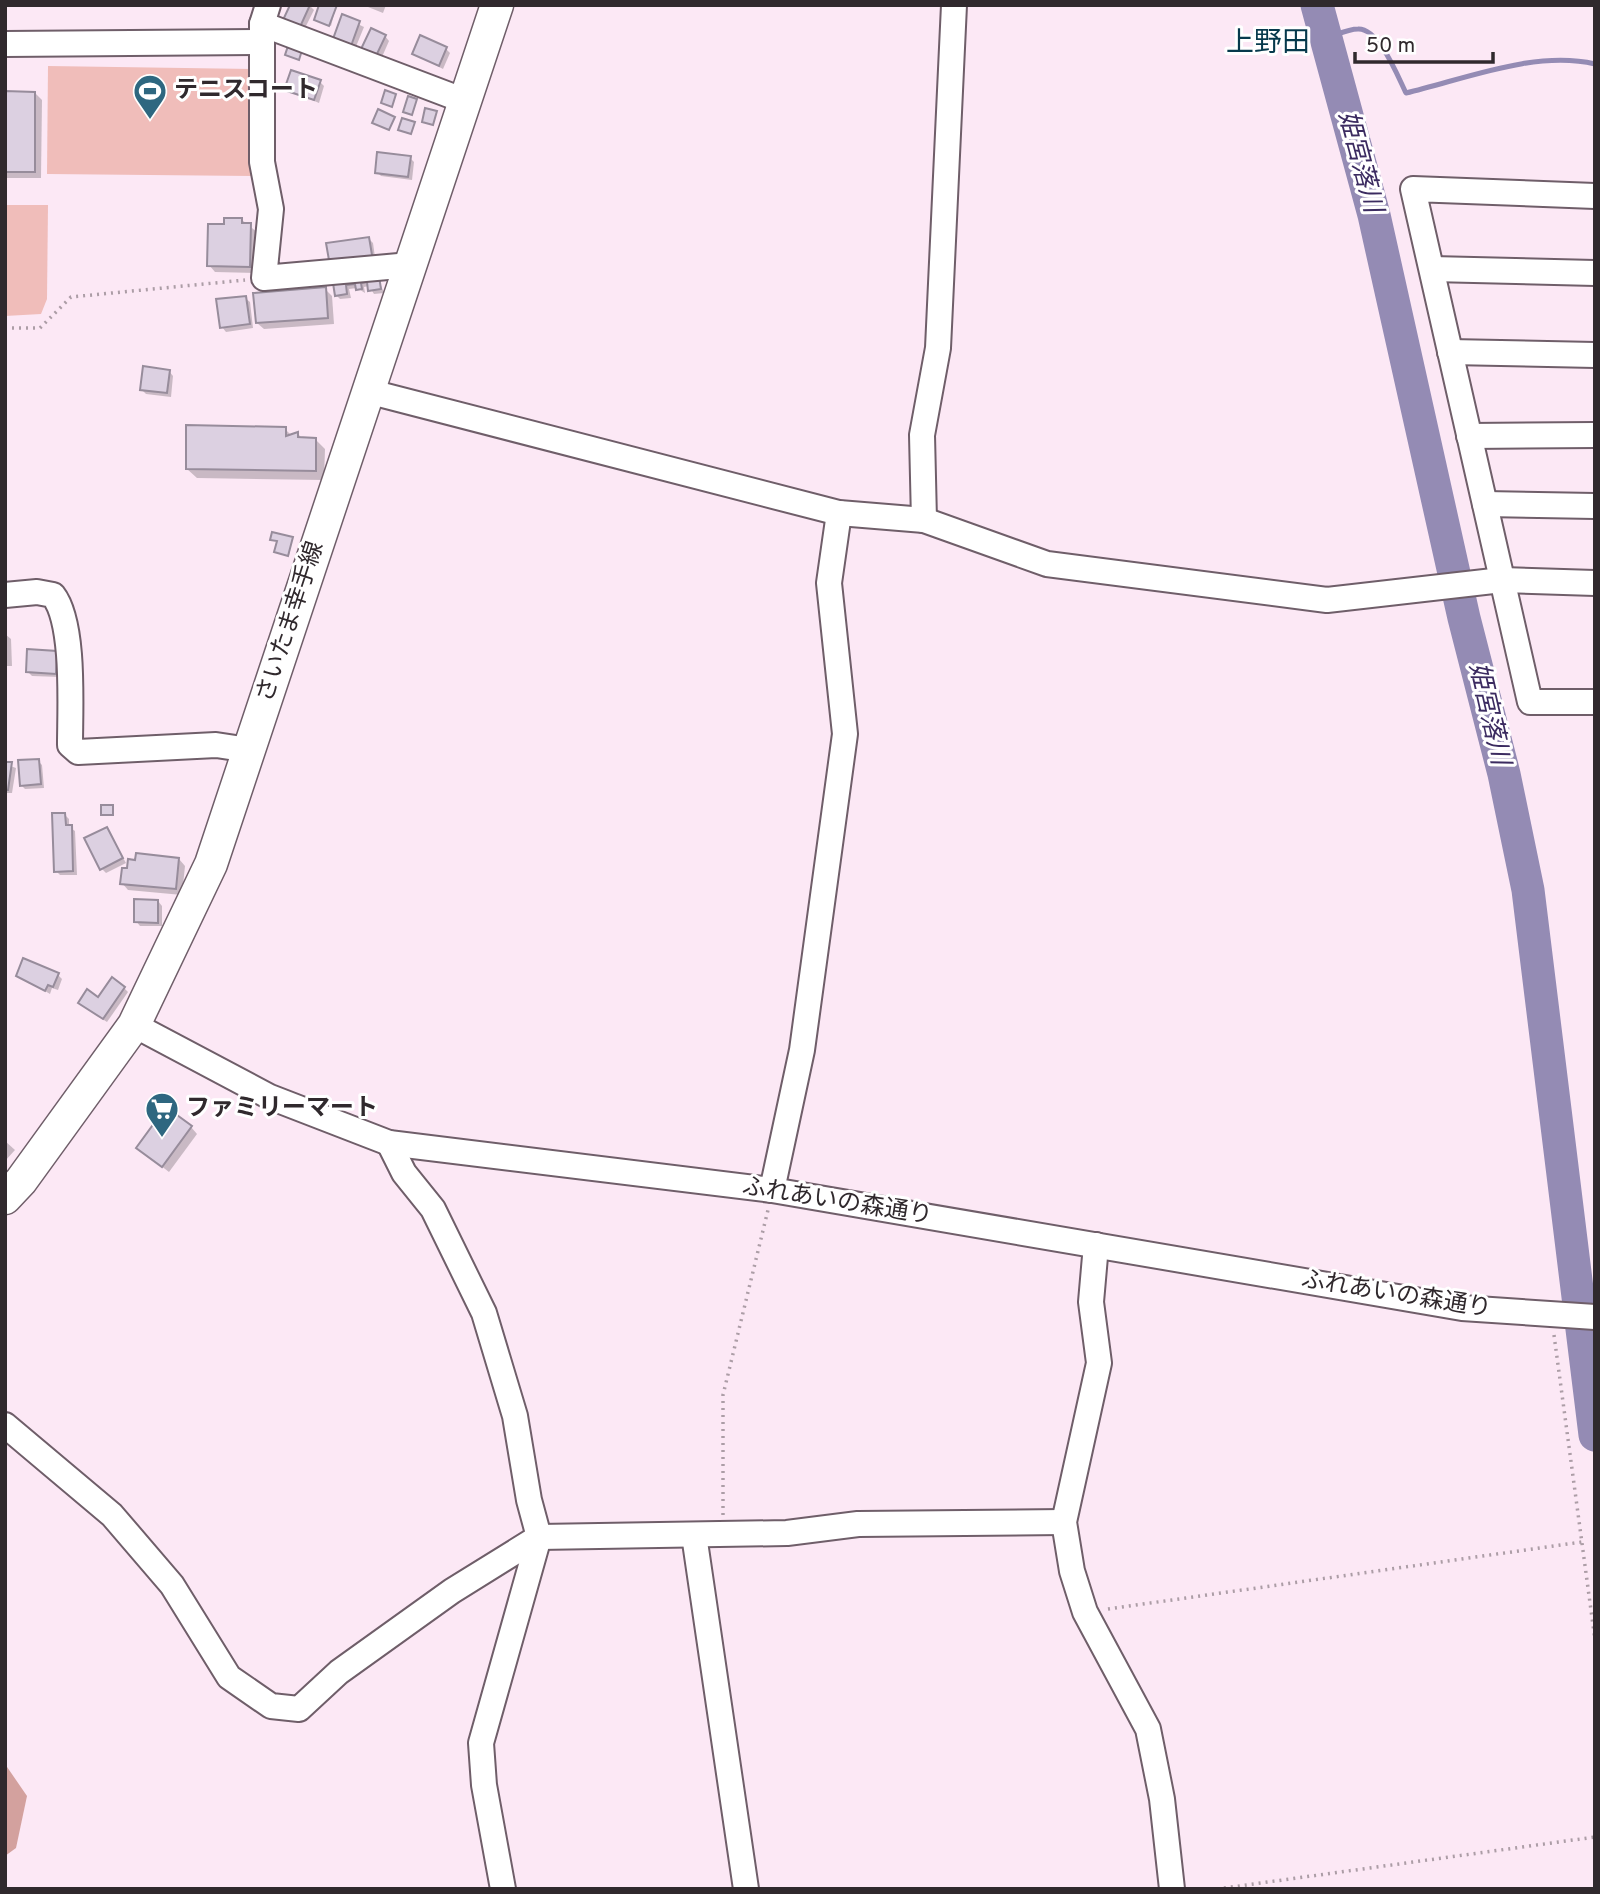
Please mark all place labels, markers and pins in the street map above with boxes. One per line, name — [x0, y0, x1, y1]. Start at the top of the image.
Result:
sports icon: テニスコート — [131, 72, 169, 121]
place label: テニスコート — [174, 76, 318, 106]
supermarket icon: ファミリーマート — [143, 1090, 181, 1139]
place label: ファミリーマート — [186, 1094, 378, 1124]

